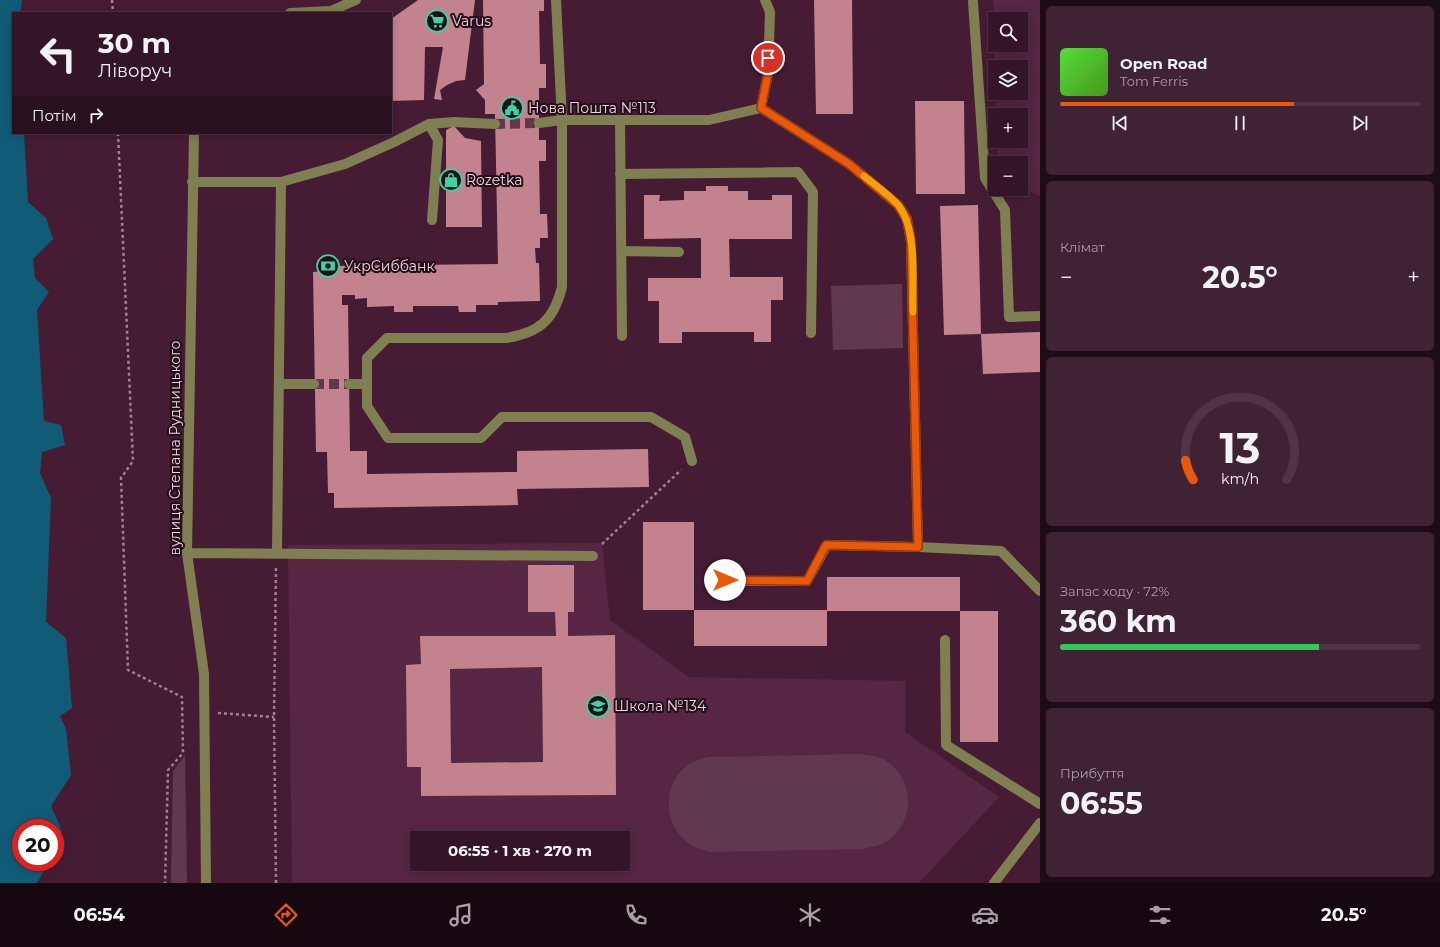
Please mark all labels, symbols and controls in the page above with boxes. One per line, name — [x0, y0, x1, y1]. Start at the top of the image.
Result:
supermarket icon: Varus — [424, 8, 450, 34]
place label: Varus — [452, 12, 491, 30]
map controls — [988, 12, 1028, 196]
button: search — [988, 12, 1028, 52]
text: 30 m — [98, 26, 171, 60]
icon: left — [32, 28, 84, 80]
pin — [751, 41, 785, 75]
icon: arrive — [757, 47, 779, 69]
text: Open Road — [1120, 54, 1208, 73]
text: Ліворуч — [98, 60, 172, 82]
button: layers — [988, 60, 1028, 100]
text: Tom Ferris — [1120, 73, 1188, 89]
public building icon: Нова Пошта №113 — [499, 95, 525, 121]
place label: Нова Пошта №113 — [528, 99, 656, 117]
icon: right — [85, 104, 107, 126]
text: Потім — [32, 106, 77, 125]
button: + — [988, 108, 1028, 148]
icon: previous — [1109, 112, 1131, 134]
icon: pause — [1229, 112, 1251, 134]
icon: next — [1349, 112, 1371, 134]
button: − — [988, 156, 1028, 196]
shop icon: Rozetka — [438, 167, 464, 193]
place label: Rozetka — [466, 171, 522, 189]
text: Клімат — [1060, 239, 1105, 255]
bank icon: УкрСиббанк — [315, 253, 341, 279]
place label: УкрСиббанк — [344, 257, 435, 275]
text: 20.5° — [1202, 259, 1278, 296]
text: − — [1060, 264, 1073, 291]
text: + — [1407, 264, 1420, 291]
street label: вулиця Степана Рудницького — [166, 340, 184, 555]
text: 13 — [1220, 422, 1260, 472]
text: km/h — [1221, 469, 1259, 487]
position arrow — [704, 559, 746, 601]
text: Запас ходу · 72% — [1060, 583, 1169, 599]
text: 360 km — [1060, 603, 1177, 640]
school or university icon: Школа №134 — [585, 693, 611, 719]
place label: Школа №134 — [614, 697, 707, 715]
text: Прибуття — [1060, 765, 1124, 781]
text: 06:55 — [1060, 785, 1143, 822]
speed limit sign: 20 — [12, 819, 64, 871]
text: 06:55 · 1 хв · 270 m — [448, 841, 592, 860]
icon: directions — [272, 901, 300, 929]
icon: music — [447, 901, 475, 929]
icon: phone — [622, 901, 650, 929]
icon: climate — [796, 901, 824, 929]
icon: car — [971, 901, 999, 929]
icon: filters — [1146, 901, 1174, 929]
text: 06:54 — [73, 904, 125, 926]
text: 20.5° — [1321, 904, 1367, 926]

